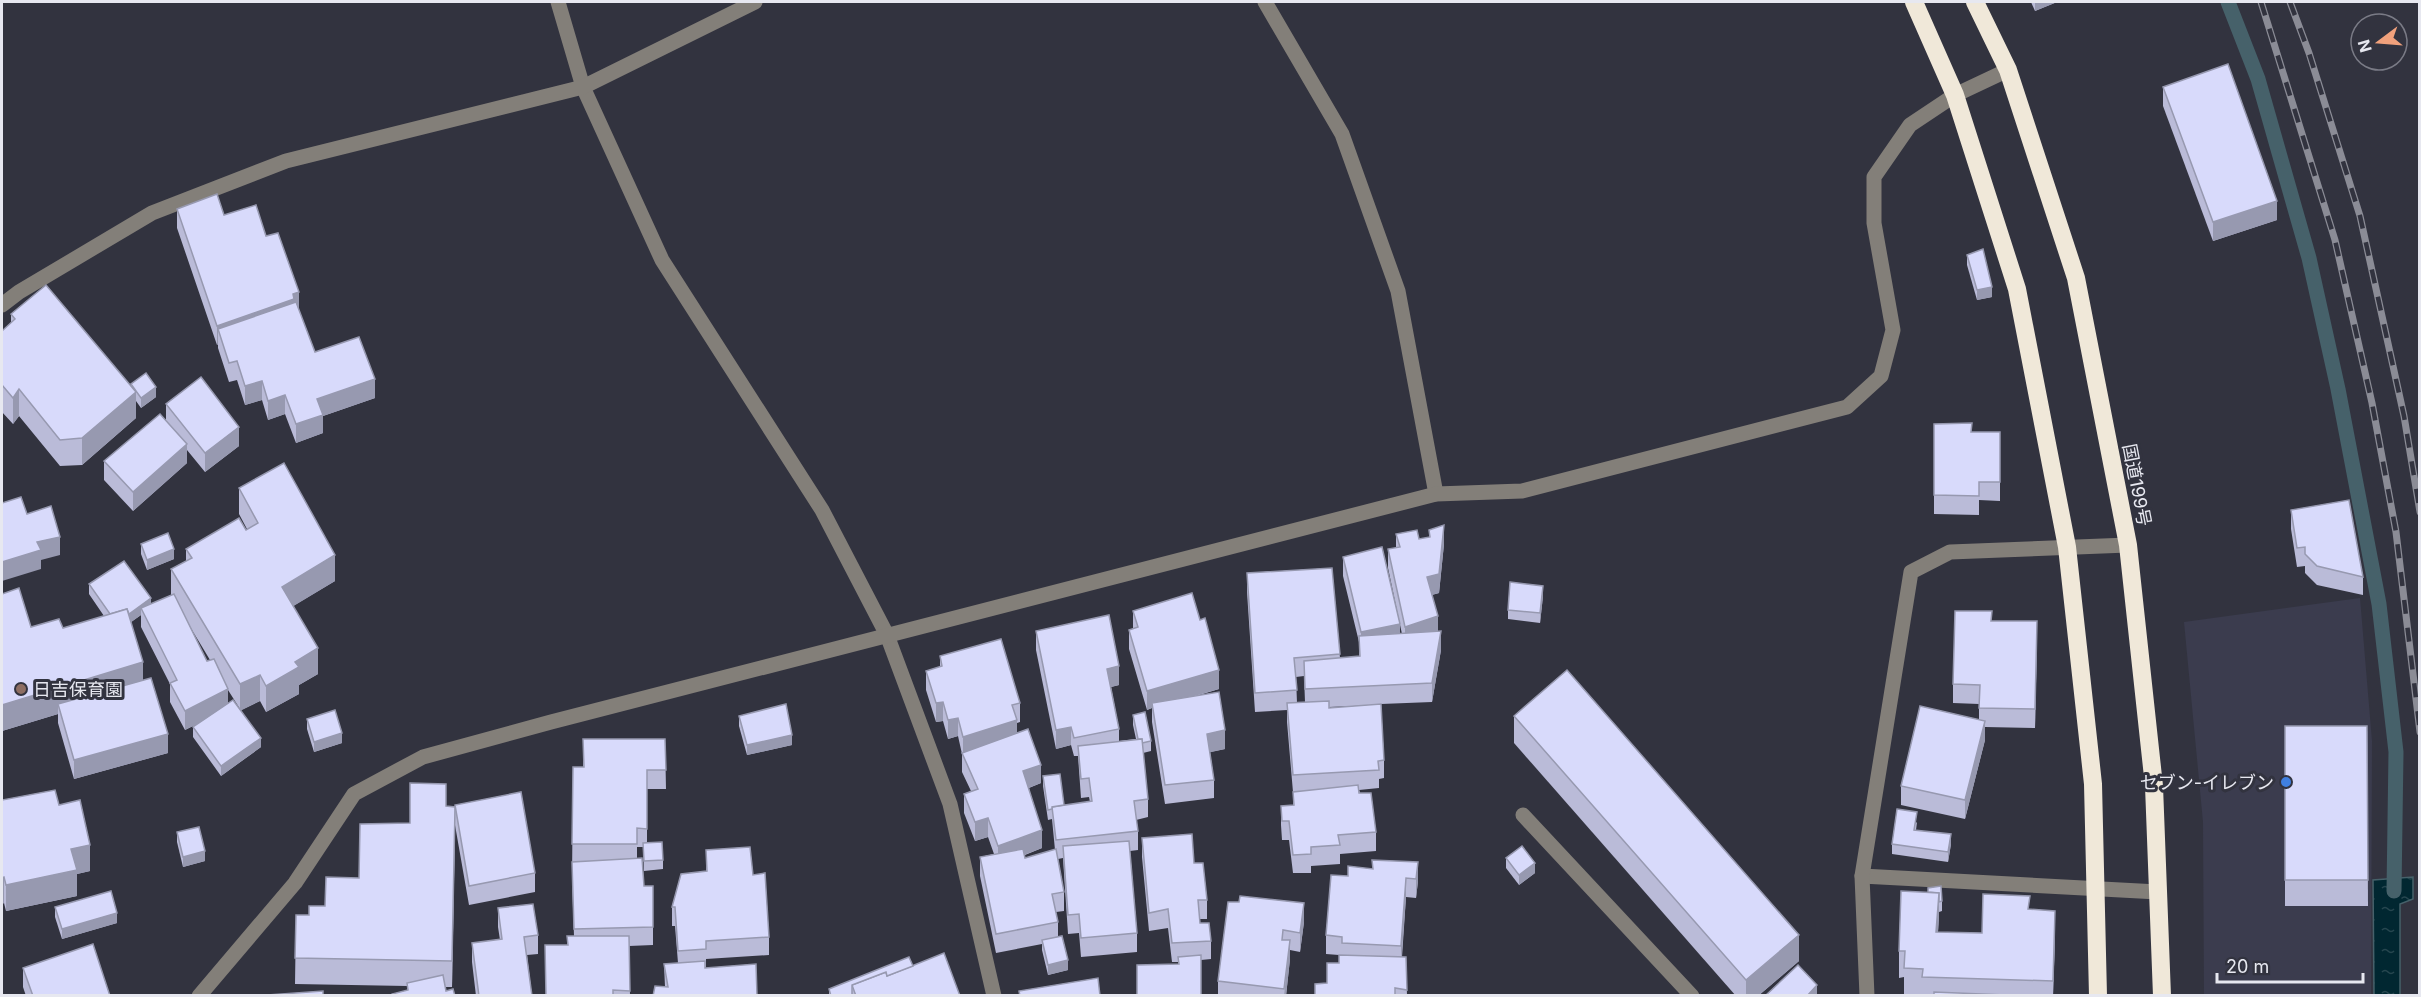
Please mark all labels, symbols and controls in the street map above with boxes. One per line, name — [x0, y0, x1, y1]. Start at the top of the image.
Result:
north arrow — [2349, 12, 2409, 72]
text: N — [2353, 38, 2376, 55]
street label: 国道199号 — [2119, 442, 2155, 528]
place label: 日吉保育園 — [33, 679, 123, 700]
marker: 日吉保育園 — [14, 682, 28, 696]
place label: セブン-イレブン — [2140, 772, 2274, 793]
marker: セブン-イレブン — [2279, 775, 2293, 789]
scale bar — [2217, 946, 2362, 984]
text: 20 m — [2226, 956, 2269, 977]

